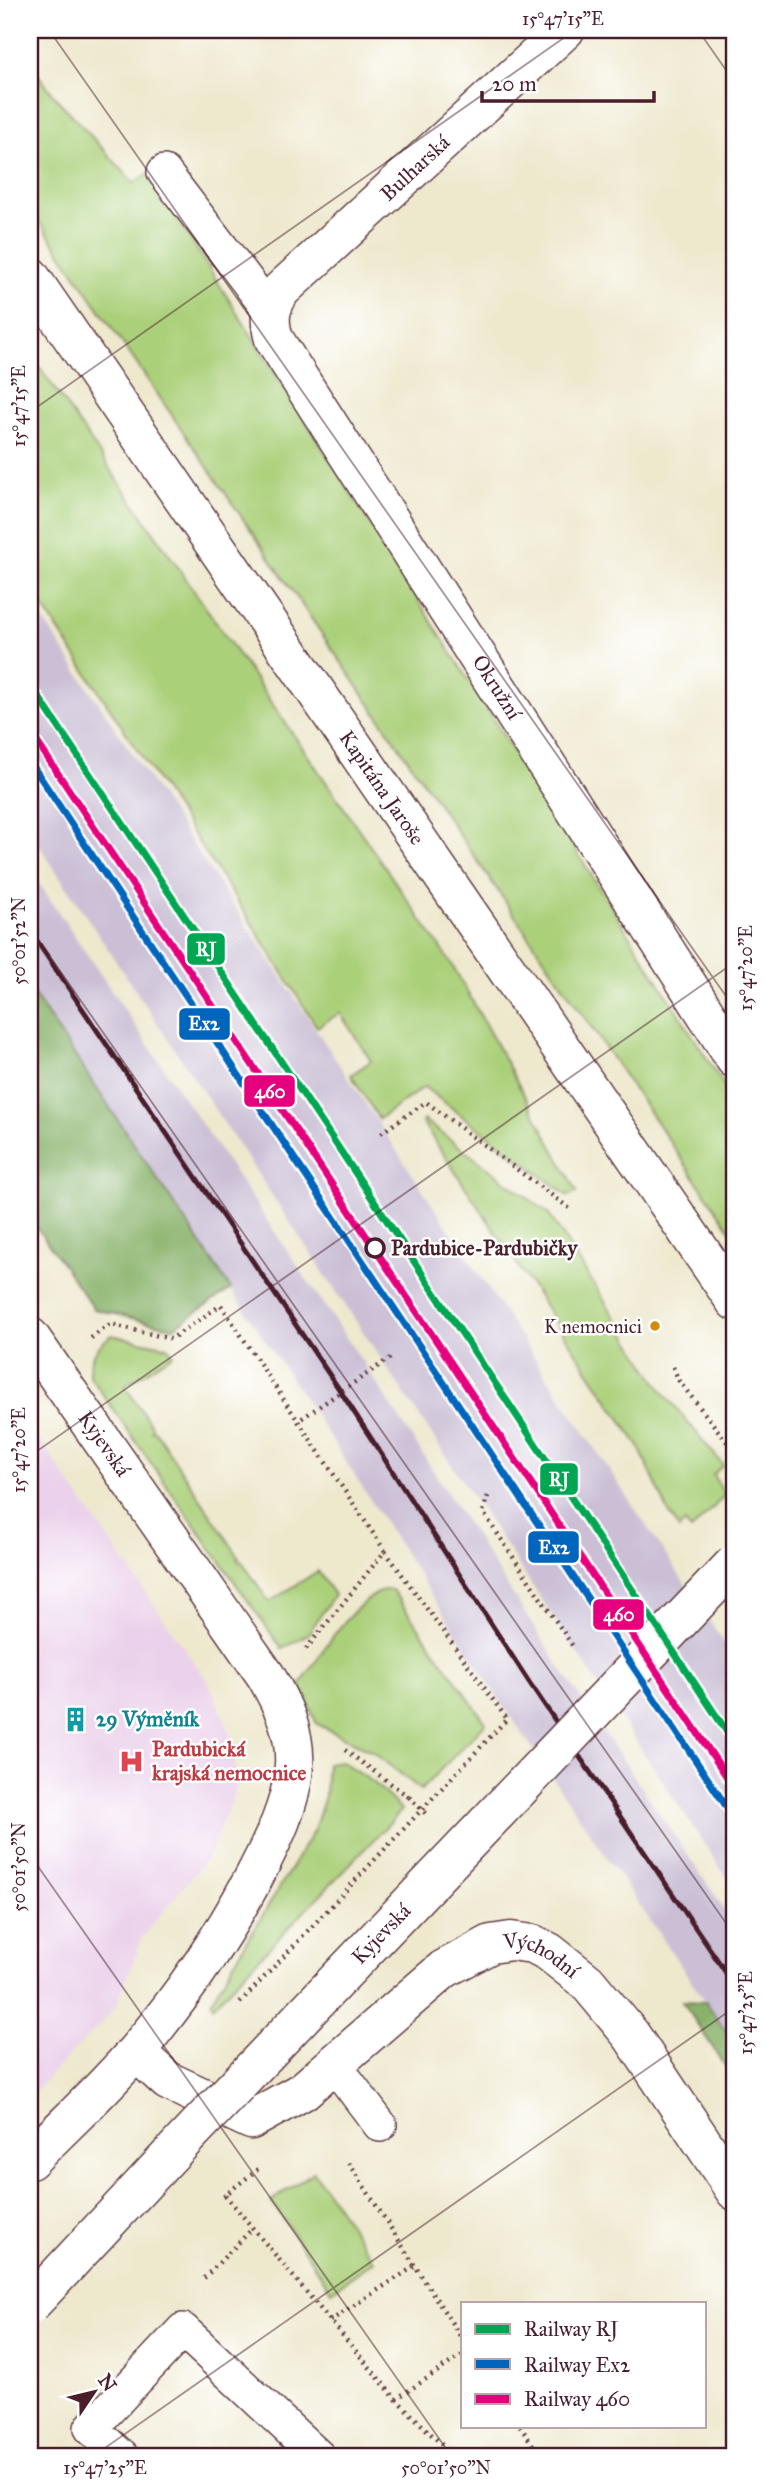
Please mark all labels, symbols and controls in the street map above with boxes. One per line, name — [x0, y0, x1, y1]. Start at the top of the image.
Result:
text: 15°47'15"E — [522, 8, 604, 30]
scale bar — [482, 60, 653, 104]
text: 20 m — [492, 71, 537, 97]
street label: Bulharská — [375, 129, 455, 207]
text: 15°47'15"E — [8, 365, 30, 447]
street label: Okružní — [467, 650, 528, 725]
street label: Kapitána Jaroše — [334, 726, 430, 850]
text: 50°01'52"N — [8, 897, 30, 985]
text: 15°47'20"E — [735, 925, 757, 1011]
line badge: RJ — [186, 932, 226, 966]
text: RJ — [196, 938, 217, 962]
line badge: Ex2 — [178, 1007, 231, 1041]
text: Ex2 — [188, 1012, 220, 1035]
line badge: 460 — [243, 1074, 296, 1108]
text: 460 — [254, 1080, 286, 1104]
place label: Pardubice-Pardubičky — [391, 1235, 579, 1261]
marker: Pardubice-Pardubičky — [365, 1238, 385, 1258]
place label: K nemocnici — [544, 1315, 642, 1338]
marker: K nemocnici — [648, 1319, 662, 1333]
street label: Kyjevská — [72, 1406, 136, 1482]
text: 15°47'20"E — [8, 1407, 30, 1493]
line badge: RJ — [539, 1462, 579, 1496]
text: RJ — [549, 1468, 570, 1492]
line badge: Ex2 — [527, 1530, 580, 1564]
text: Ex2 — [538, 1536, 570, 1559]
line badge: 460 — [592, 1598, 645, 1631]
text: 460 — [603, 1603, 635, 1627]
building icon: 29 Výměník — [62, 1705, 90, 1733]
place label: 29 Výměník — [96, 1706, 201, 1732]
place label: Pardubická krajská nemocnice — [152, 1736, 307, 1786]
hospital icon: Pardubická krajská nemocnice — [118, 1747, 146, 1775]
text: 50°01'50"N — [8, 1822, 30, 1912]
street label: Kyjevská — [346, 1898, 416, 1970]
street label: Východní — [500, 1927, 585, 1985]
text: 15°47'25"E — [735, 1971, 757, 2055]
legend — [461, 2302, 706, 2428]
text: Railway RJ — [524, 2316, 619, 2342]
text: Railway Ex2 — [524, 2352, 631, 2378]
north arrow — [60, 2358, 130, 2428]
text: N — [93, 2369, 122, 2396]
text: Railway 460 — [524, 2386, 630, 2412]
text: 15°47'25"E — [63, 2457, 147, 2479]
text: 50°01'50"N — [401, 2457, 491, 2479]

